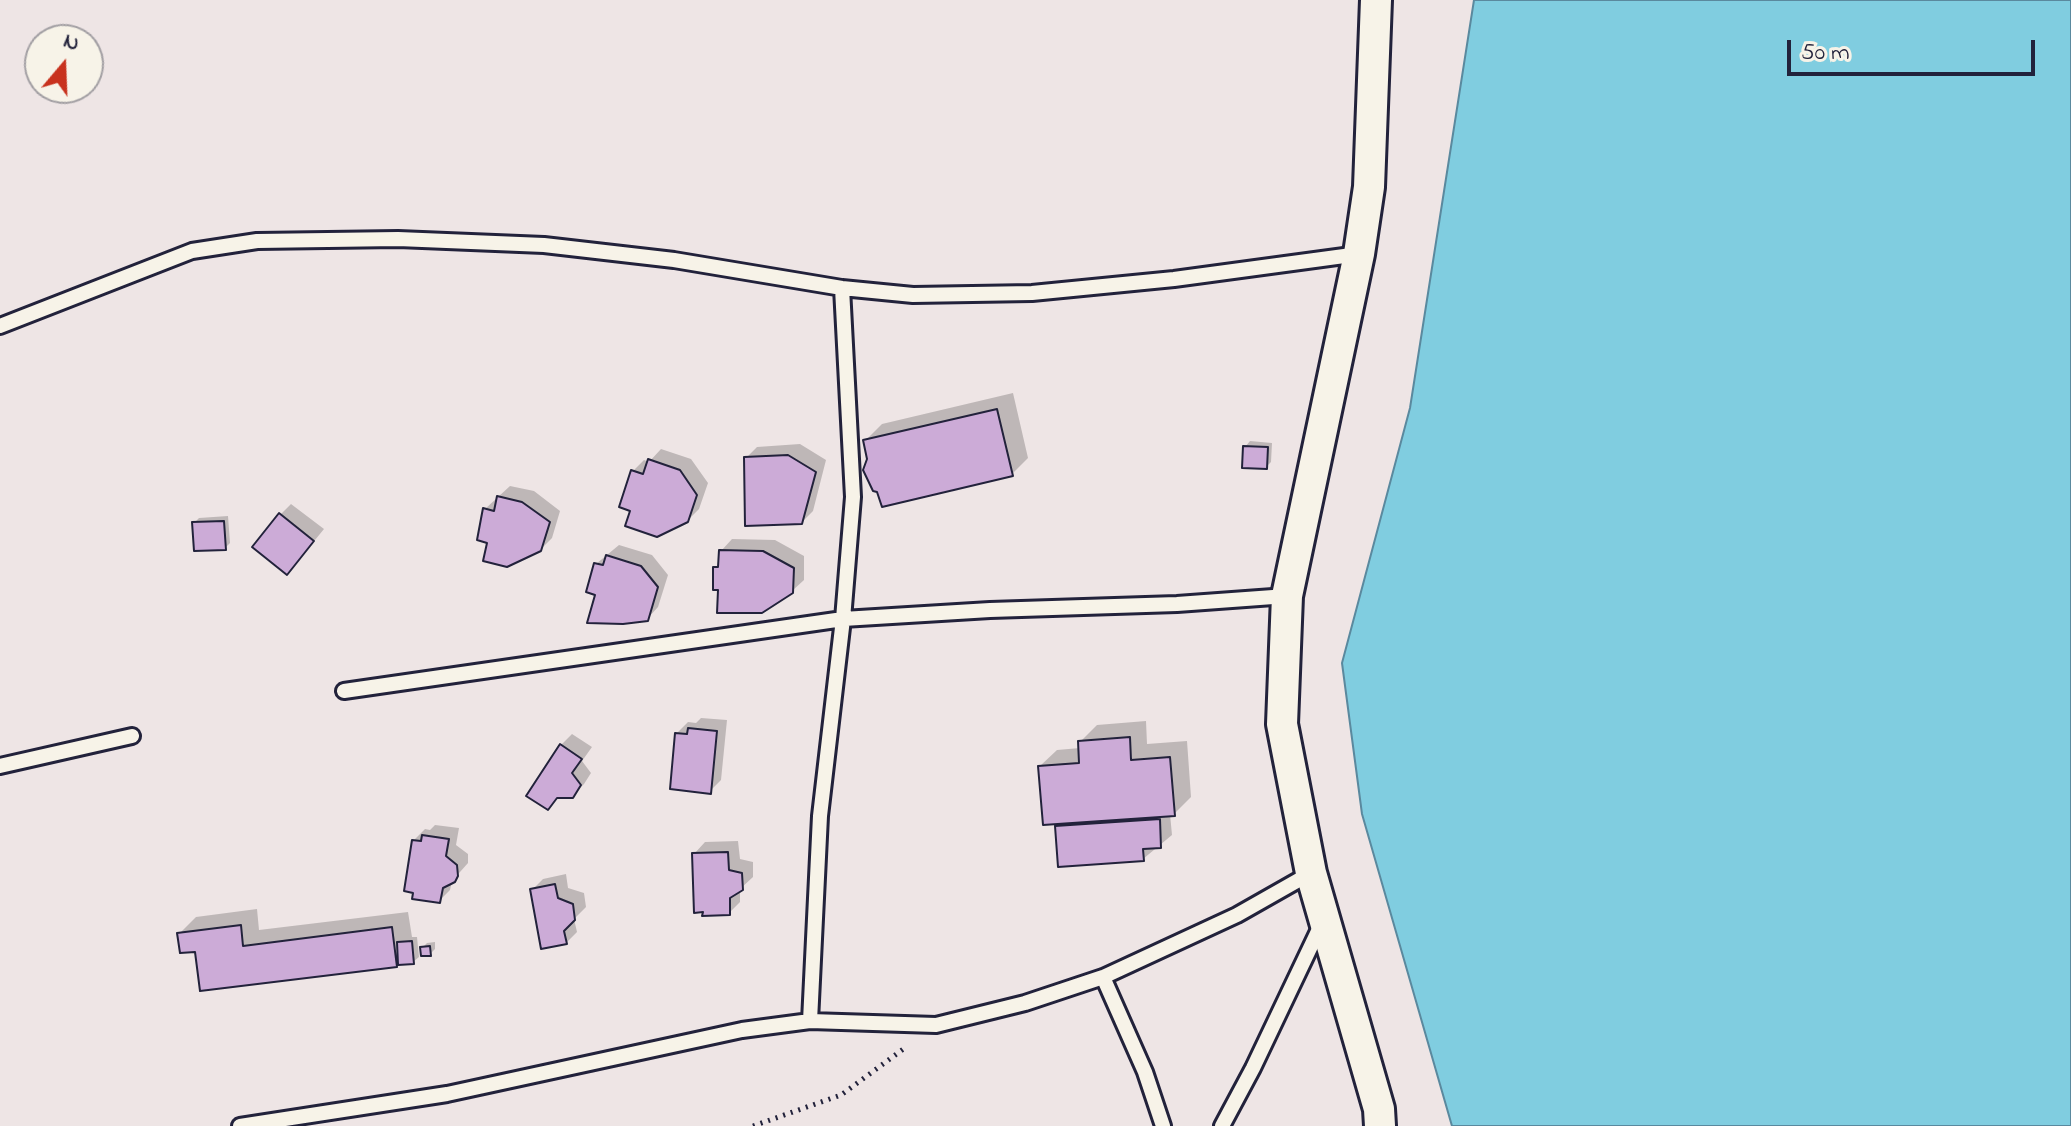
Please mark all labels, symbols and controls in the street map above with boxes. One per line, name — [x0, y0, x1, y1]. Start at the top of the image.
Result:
north arrow — [24, 24, 104, 104]
scale bar — [1791, 24, 2039, 74]
text: N — [59, 26, 83, 61]
text: 50 m — [1801, 36, 1850, 71]

